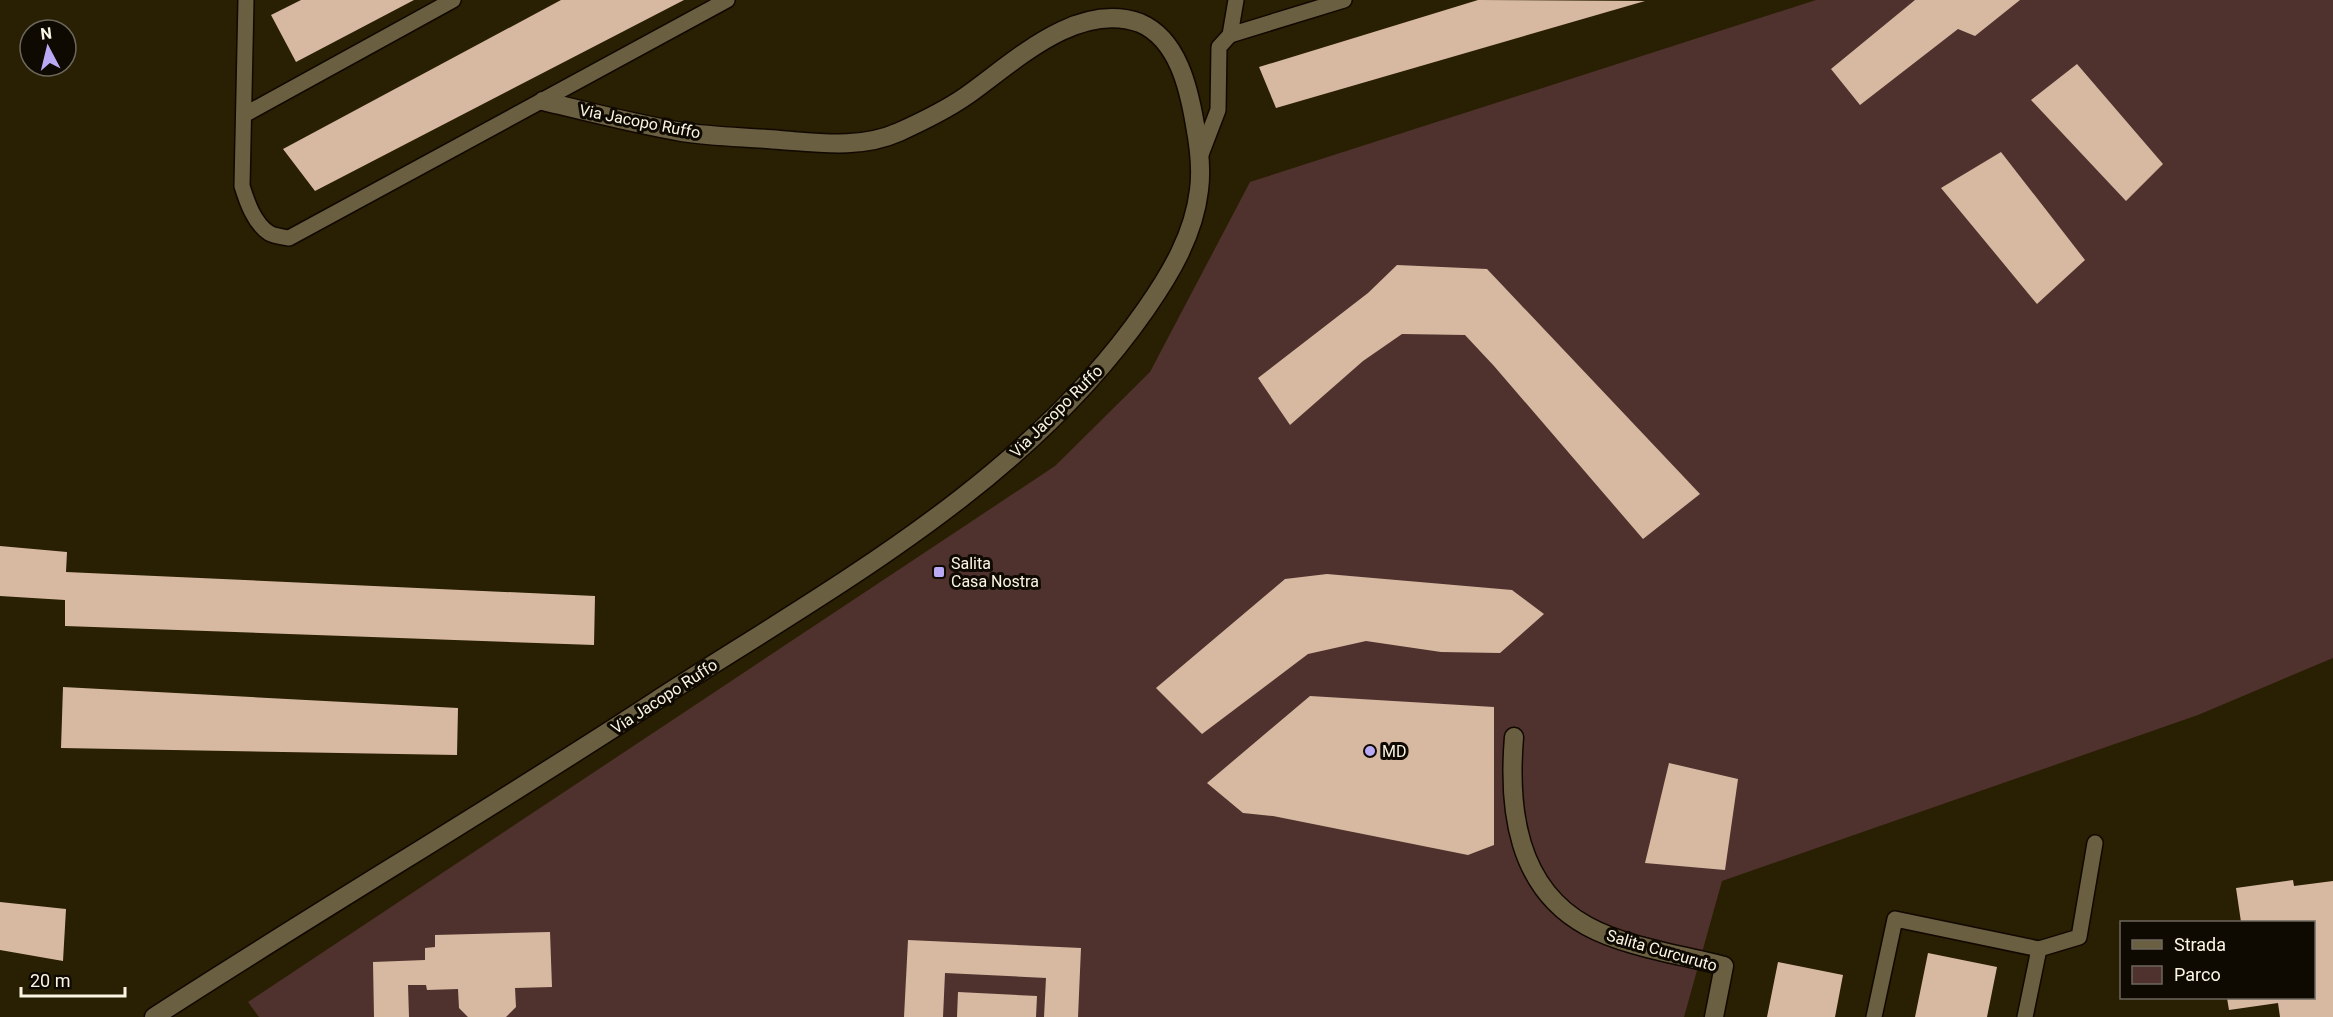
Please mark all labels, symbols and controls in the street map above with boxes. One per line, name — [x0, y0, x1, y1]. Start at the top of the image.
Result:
north arrow — [18, 18, 78, 78]
text: N — [39, 23, 53, 44]
street label: Via Jacopo Ruffo — [578, 100, 702, 143]
street label: Via Jacopo Ruffo — [1006, 361, 1106, 461]
place label: Salita Casa Nostra — [951, 554, 1039, 591]
marker: Salita Casa Nostra — [932, 565, 946, 579]
street label: Via Jacopo Ruffo — [608, 655, 721, 738]
place label: MD — [1382, 742, 1406, 761]
marker: MD — [1363, 744, 1377, 758]
legend — [2120, 921, 2315, 999]
street label: Salita Curcuruto — [1604, 926, 1719, 975]
text: Strada — [2174, 934, 2226, 955]
scale bar — [21, 960, 124, 998]
text: Parco — [2174, 964, 2221, 985]
text: 20 m — [30, 970, 70, 991]

